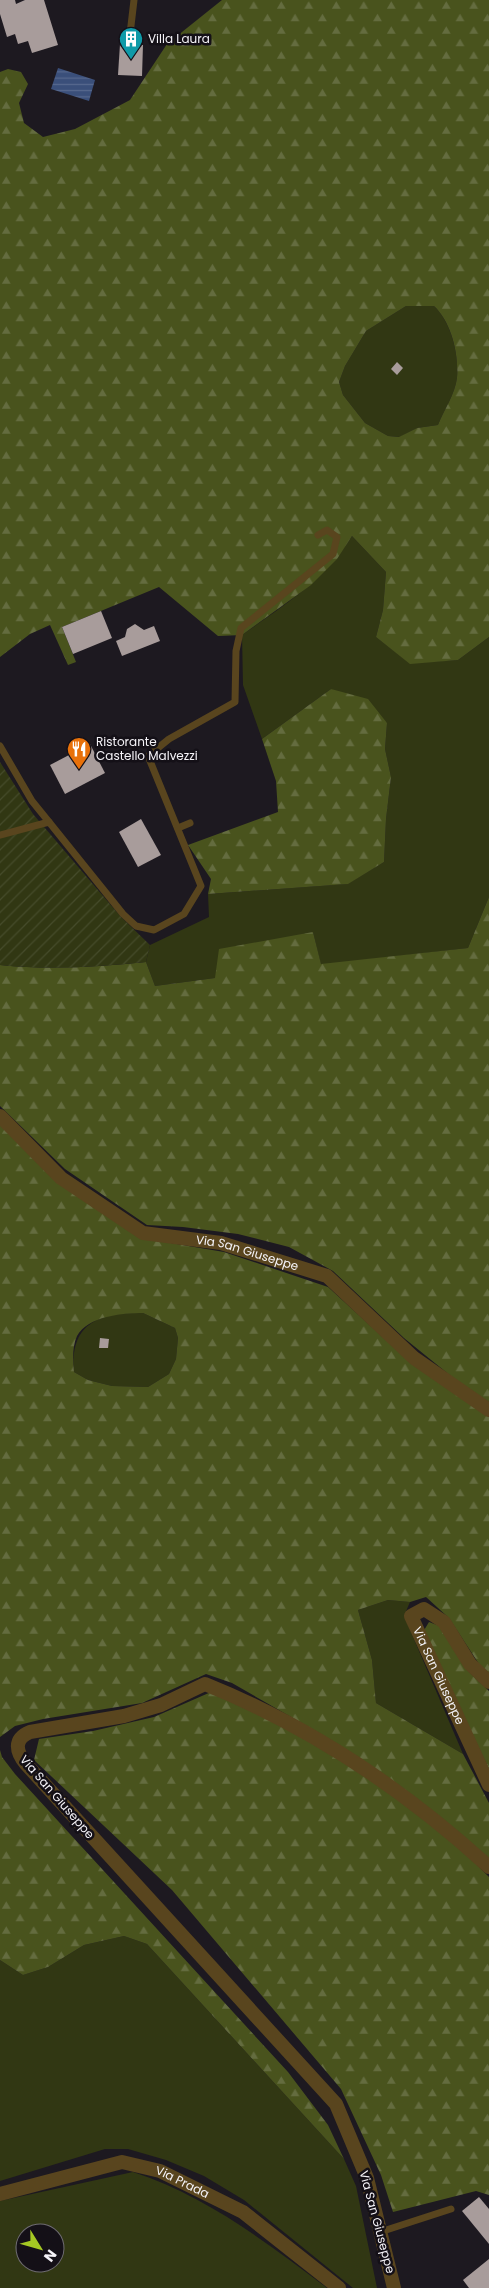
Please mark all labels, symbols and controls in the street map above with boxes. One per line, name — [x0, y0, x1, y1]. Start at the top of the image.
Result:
building icon: Villa Laura — [118, 26, 144, 60]
place label: Villa Laura — [148, 30, 210, 47]
place label: Ristorante Castello Malvezzi — [96, 733, 198, 764]
restaurant icon: Ristorante Castello Malvezzi — [66, 736, 92, 770]
street label: Via San Giuseppe — [195, 1231, 301, 1275]
street label: Via San Giuseppe — [409, 1624, 469, 1727]
street label: Via San Giuseppe — [16, 1751, 98, 1842]
street label: Via Prada — [154, 2161, 212, 2202]
street label: Via San Giuseppe — [356, 2169, 399, 2275]
north arrow — [15, 2223, 65, 2273]
text: N — [39, 2246, 62, 2266]

